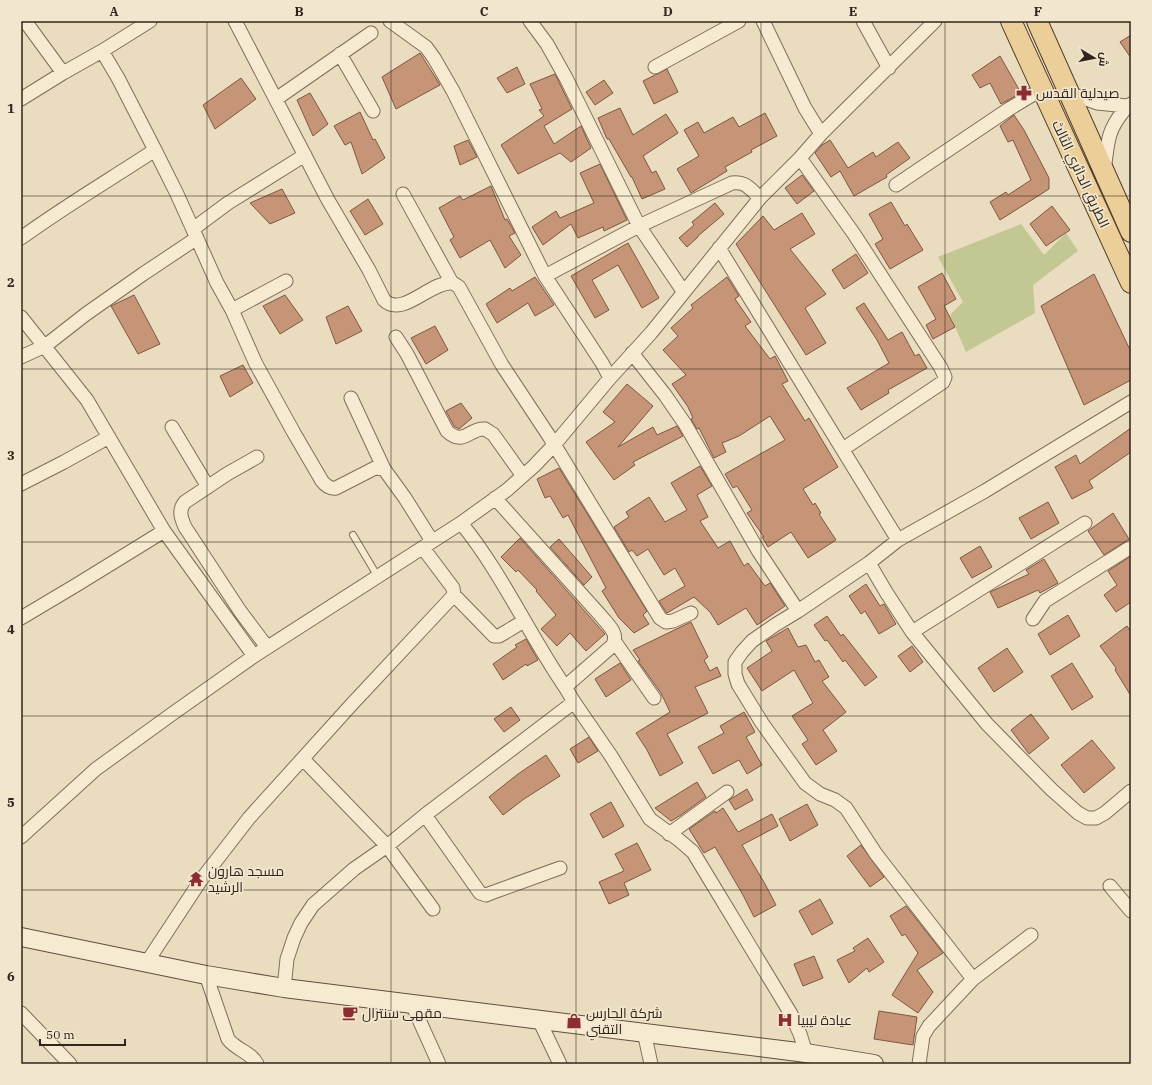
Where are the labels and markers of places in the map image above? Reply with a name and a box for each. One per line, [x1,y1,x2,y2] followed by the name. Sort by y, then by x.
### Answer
[1015,84,1033,102] pharmacy icon: صيدلية القدس
[1036,84,1119,102] place label: صيدلية القدس
[208,862,284,896] place label: مسجد هارون الرشيد
[187,870,205,888] temple icon: مسجد هارون الرشيد
[341,1004,359,1022] cafe icon: مقهى سنترال
[362,1004,442,1022] place label: مقهى سنترال
[586,1004,662,1041] place label: شركة الحارس التقني
[776,1011,794,1029] hospital icon: عيادة ليبيا
[797,1011,852,1029] place label: عيادة ليبيا
[565,1012,583,1030] shop icon: شركة الحارس التقني

